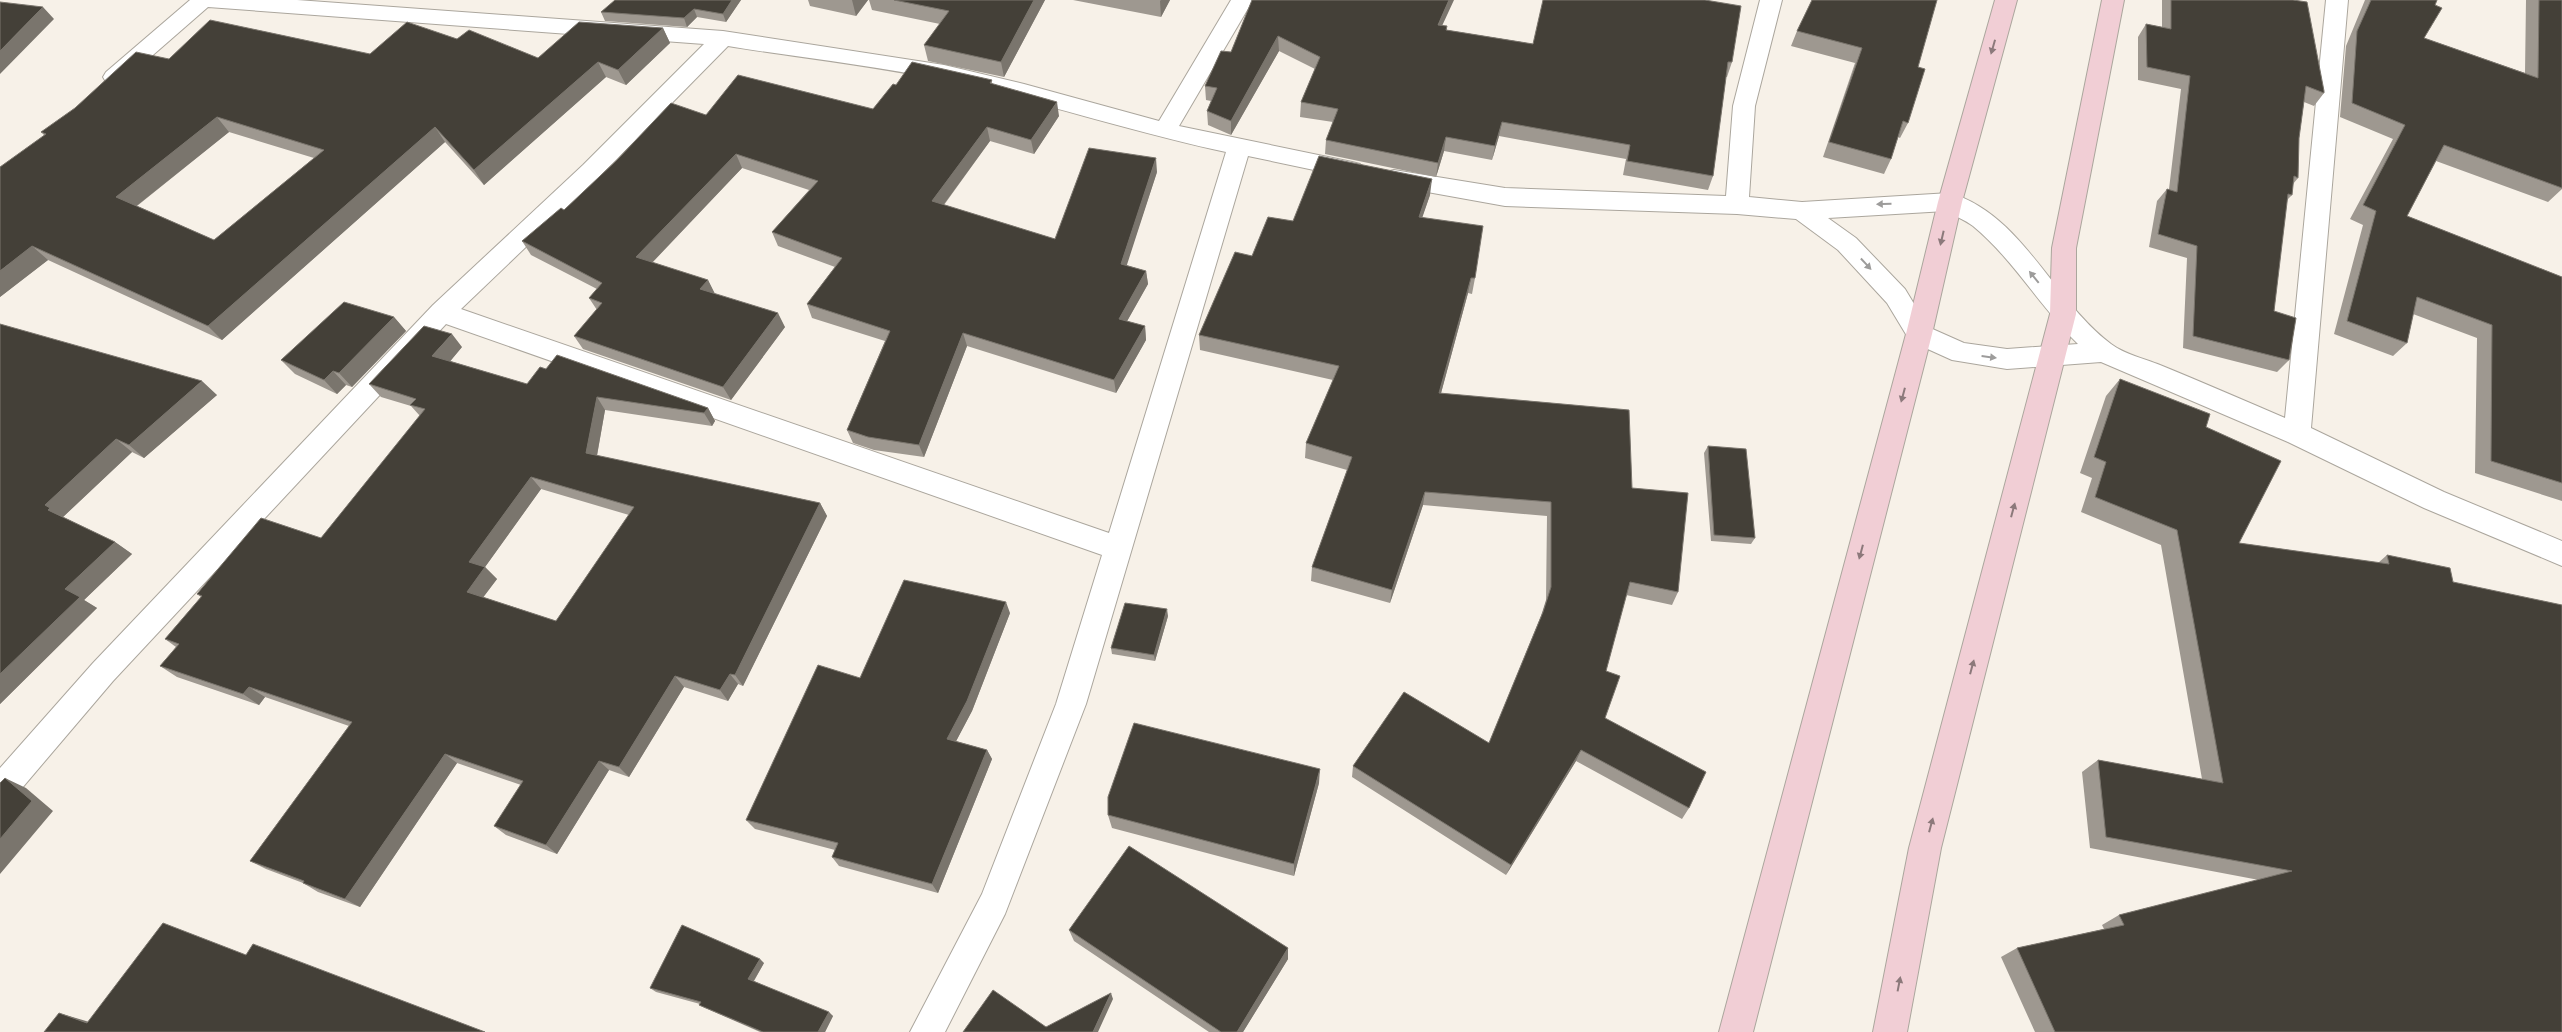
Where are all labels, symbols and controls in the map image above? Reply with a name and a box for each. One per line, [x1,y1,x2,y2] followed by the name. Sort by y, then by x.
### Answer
[1989,40,1997,55] one-way arrow
[1876,201,1892,209] one-way arrow
[1938,230,1946,245] one-way arrow
[1860,258,1872,270] one-way arrow
[2029,271,2040,284] one-way arrow
[1981,353,1997,361] one-way arrow
[1898,388,1906,403] one-way arrow
[2009,503,2017,518] one-way arrow
[1857,545,1865,560] one-way arrow
[1968,660,1976,675] one-way arrow
[1927,817,1935,832] one-way arrow
[1896,976,1904,992] one-way arrow

